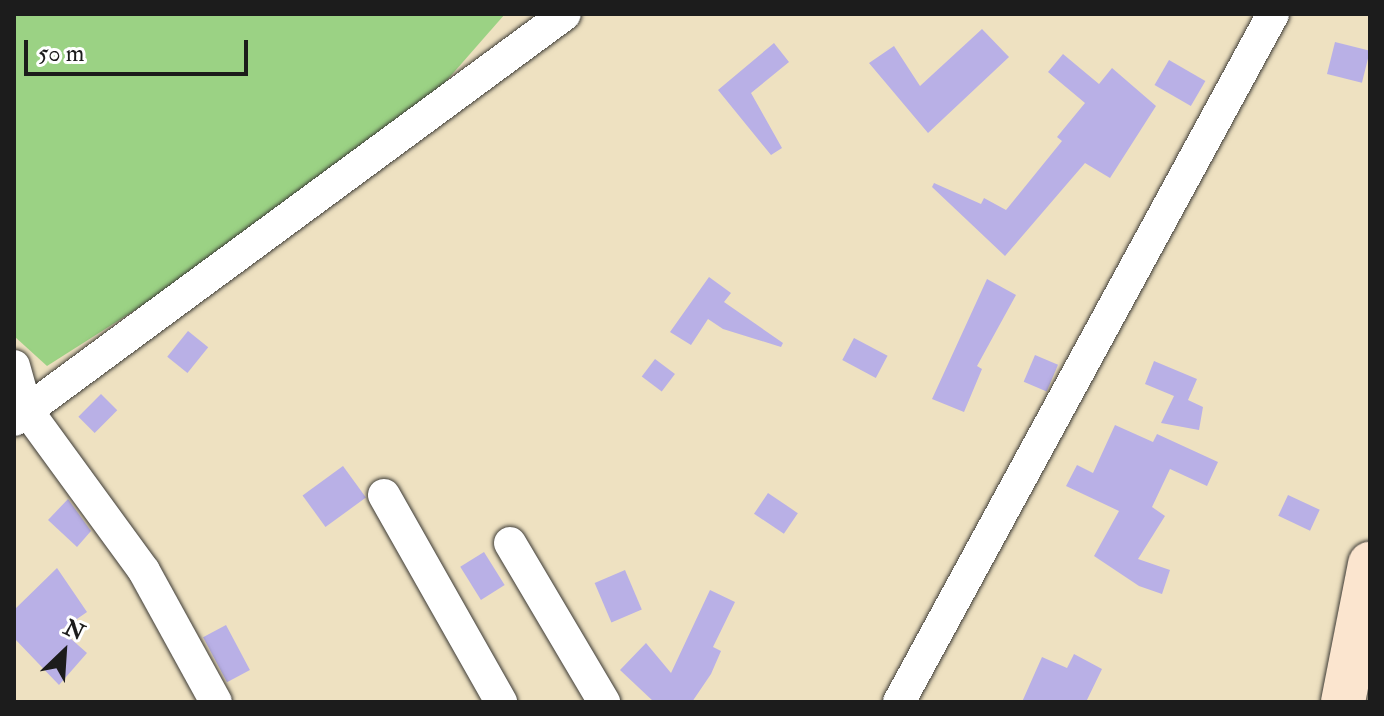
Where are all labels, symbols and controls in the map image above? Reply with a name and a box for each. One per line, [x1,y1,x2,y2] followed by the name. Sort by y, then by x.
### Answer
[28,24,252,74] scale bar
[38,38,84,69] text: 50 m
[24,612,104,692] north arrow
[59,613,89,647] text: N

